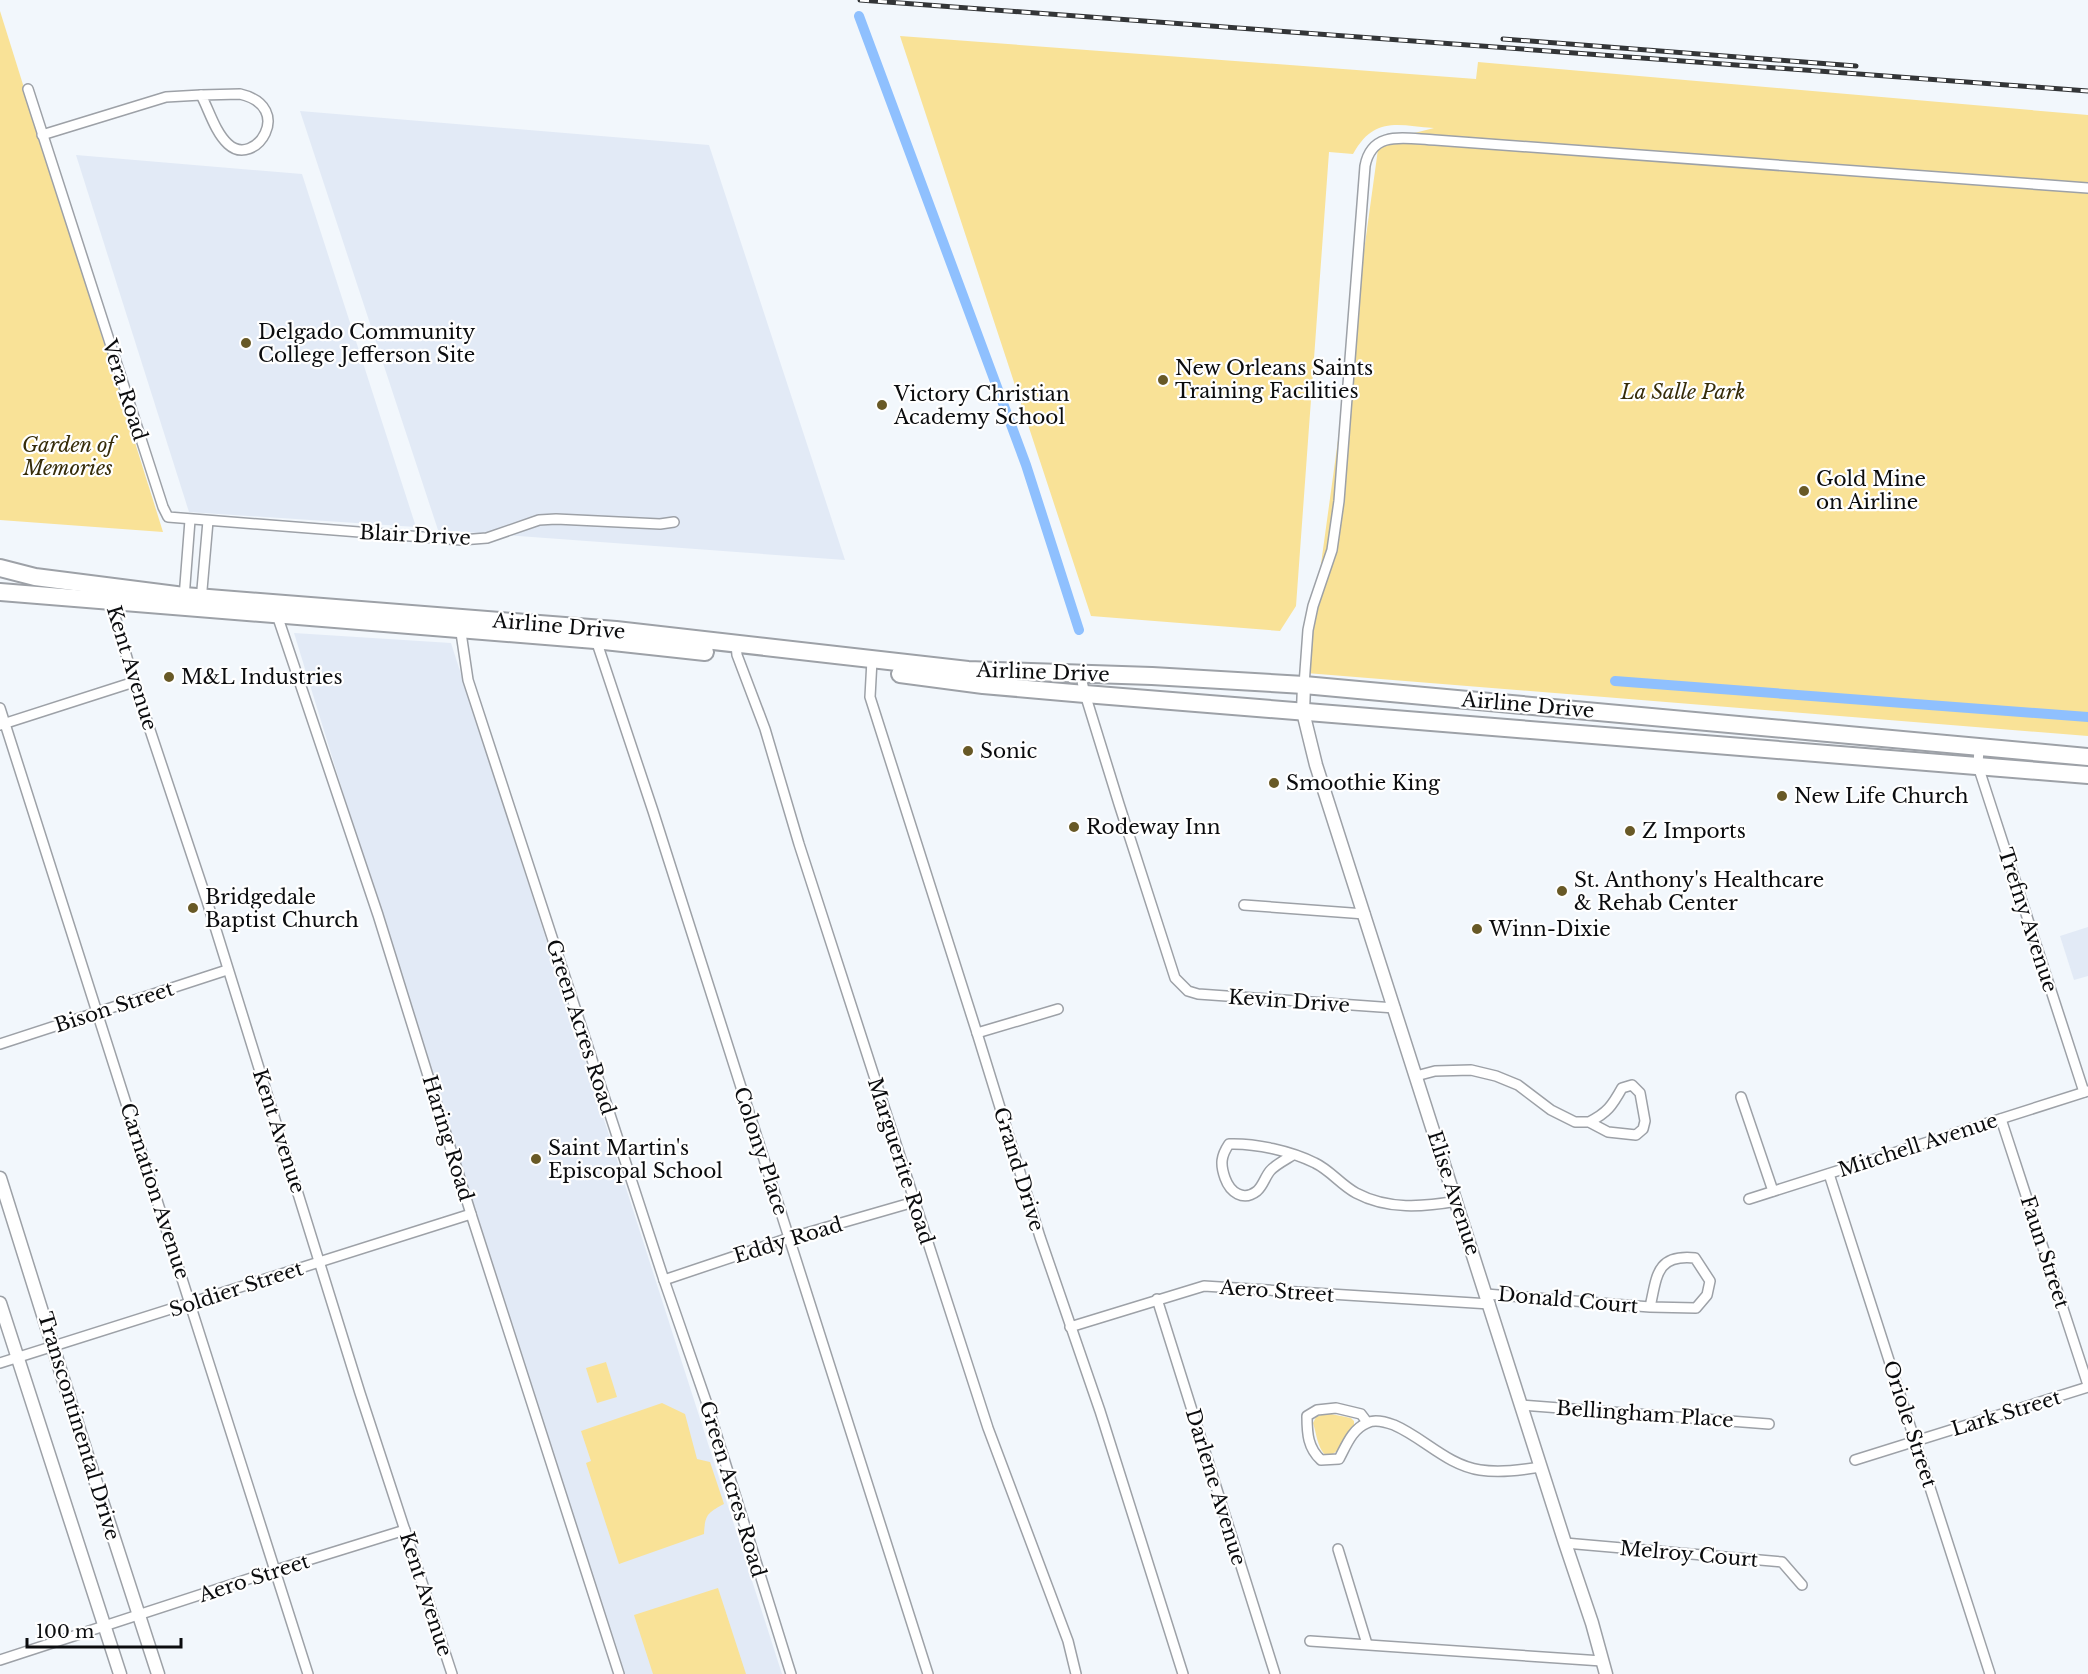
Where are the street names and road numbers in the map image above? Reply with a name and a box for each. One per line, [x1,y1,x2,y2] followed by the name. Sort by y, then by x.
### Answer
[97,335,153,444] street label: Vera Road
[359,520,471,550] street label: Blair Drive
[102,603,162,733] street label: Kent Avenue
[491,608,626,644] street label: Airline Drive
[975,658,1110,686] street label: Airline Drive
[1460,687,1595,723] street label: Airline Drive
[1993,845,2063,995] street label: Trefny Avenue
[541,936,621,1118] street label: Green Acres Road
[51,976,177,1038] street label: Bison Street
[1227,985,1351,1017] street label: Kevin Drive
[248,1066,310,1196] street label: Kent Avenue
[417,1072,479,1204] street label: Haring Road
[863,1075,939,1247] street label: Marguerite Road
[729,1084,793,1218] street label: Colony Place
[115,1100,195,1282] street label: Carnation Avenue
[989,1104,1049,1234] street label: Grand Drive
[1835,1108,2001,1182] street label: Mitchell Avenue
[1423,1128,1485,1258] street label: Elise Avenue
[2016,1193,2075,1312] street label: Faun Street
[731,1212,845,1268] street label: Eddy Road
[166,1256,306,1322] street label: Soldier Street
[1218,1275,1336,1307] street label: Aero Street
[1497,1282,1640,1318] street label: Donald Court
[33,1309,125,1543] street label: Transcontinental Drive
[1878,1357,1942,1491] street label: Oriole Street
[1948,1385,2064,1441] street label: Lark Street
[1555,1396,1735,1432] street label: Bellingham Place
[695,1398,771,1580] street label: Green Acres Road
[1181,1406,1251,1568] street label: Darlene Avenue
[395,1529,457,1659] street label: Kent Avenue
[1619,1536,1760,1572] street label: Melroy Court
[195,1549,313,1607] street label: Aero Street

